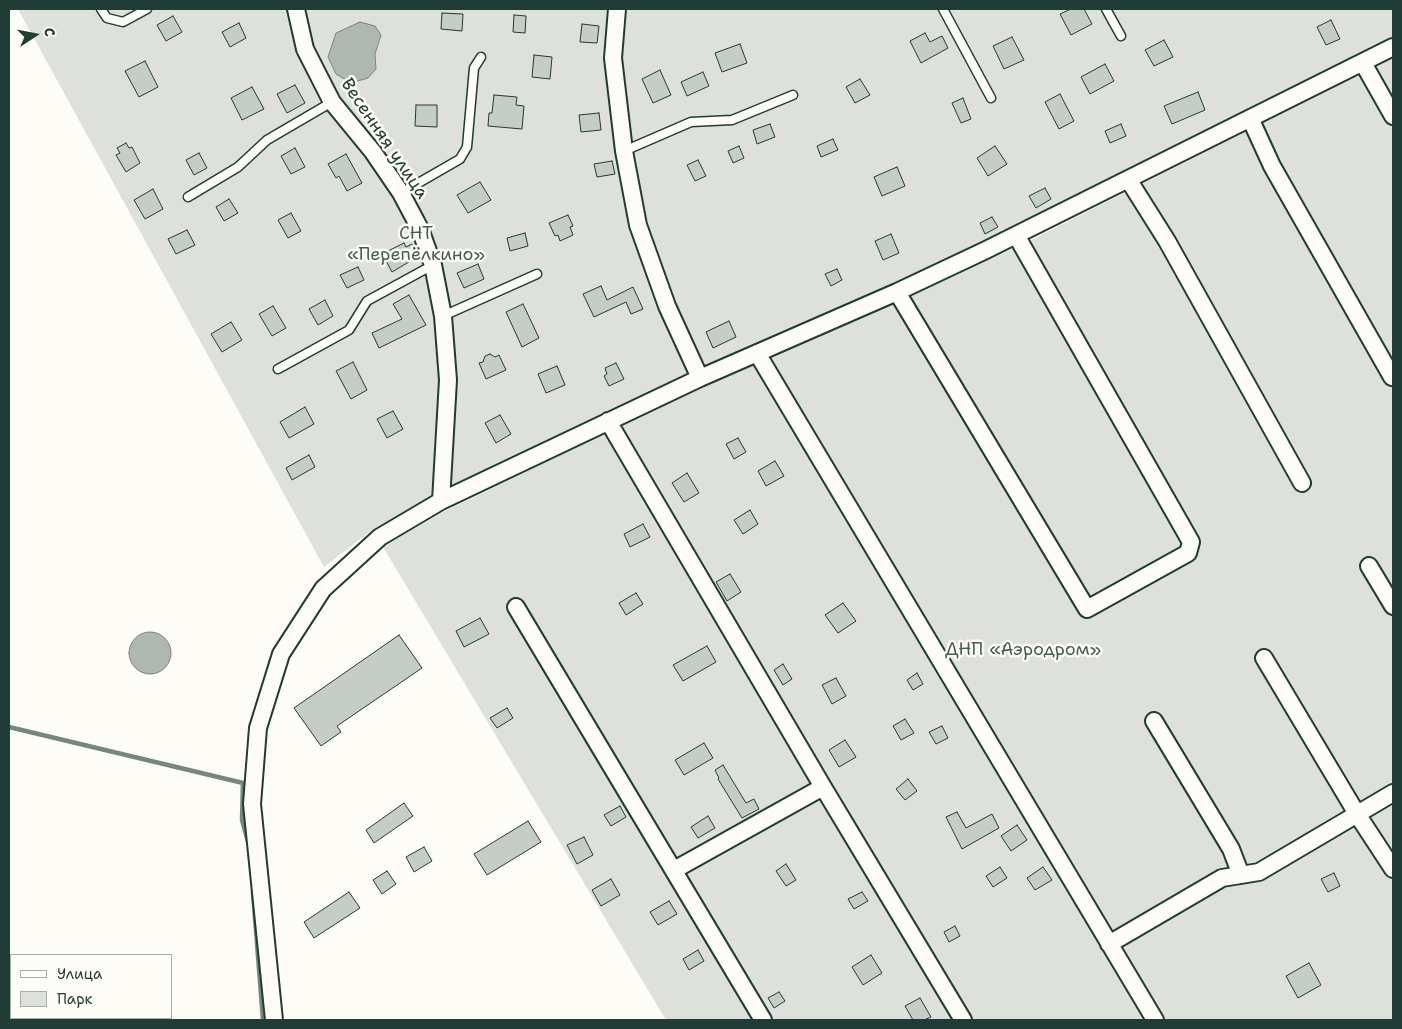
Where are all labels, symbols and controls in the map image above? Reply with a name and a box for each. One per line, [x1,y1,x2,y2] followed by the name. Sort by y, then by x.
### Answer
[10,10,60,60] north arrow
[40,26,59,38] text: С
[336,75,432,203] street label: Весенняя улица
[347,223,485,266] park label: СНТ «Перепёлкино»
[945,639,1101,661] park label: ДНП «Аэродром»
[10,954,172,1019] legend
[57,964,102,984] text: Улица
[57,989,93,1009] text: Парк

